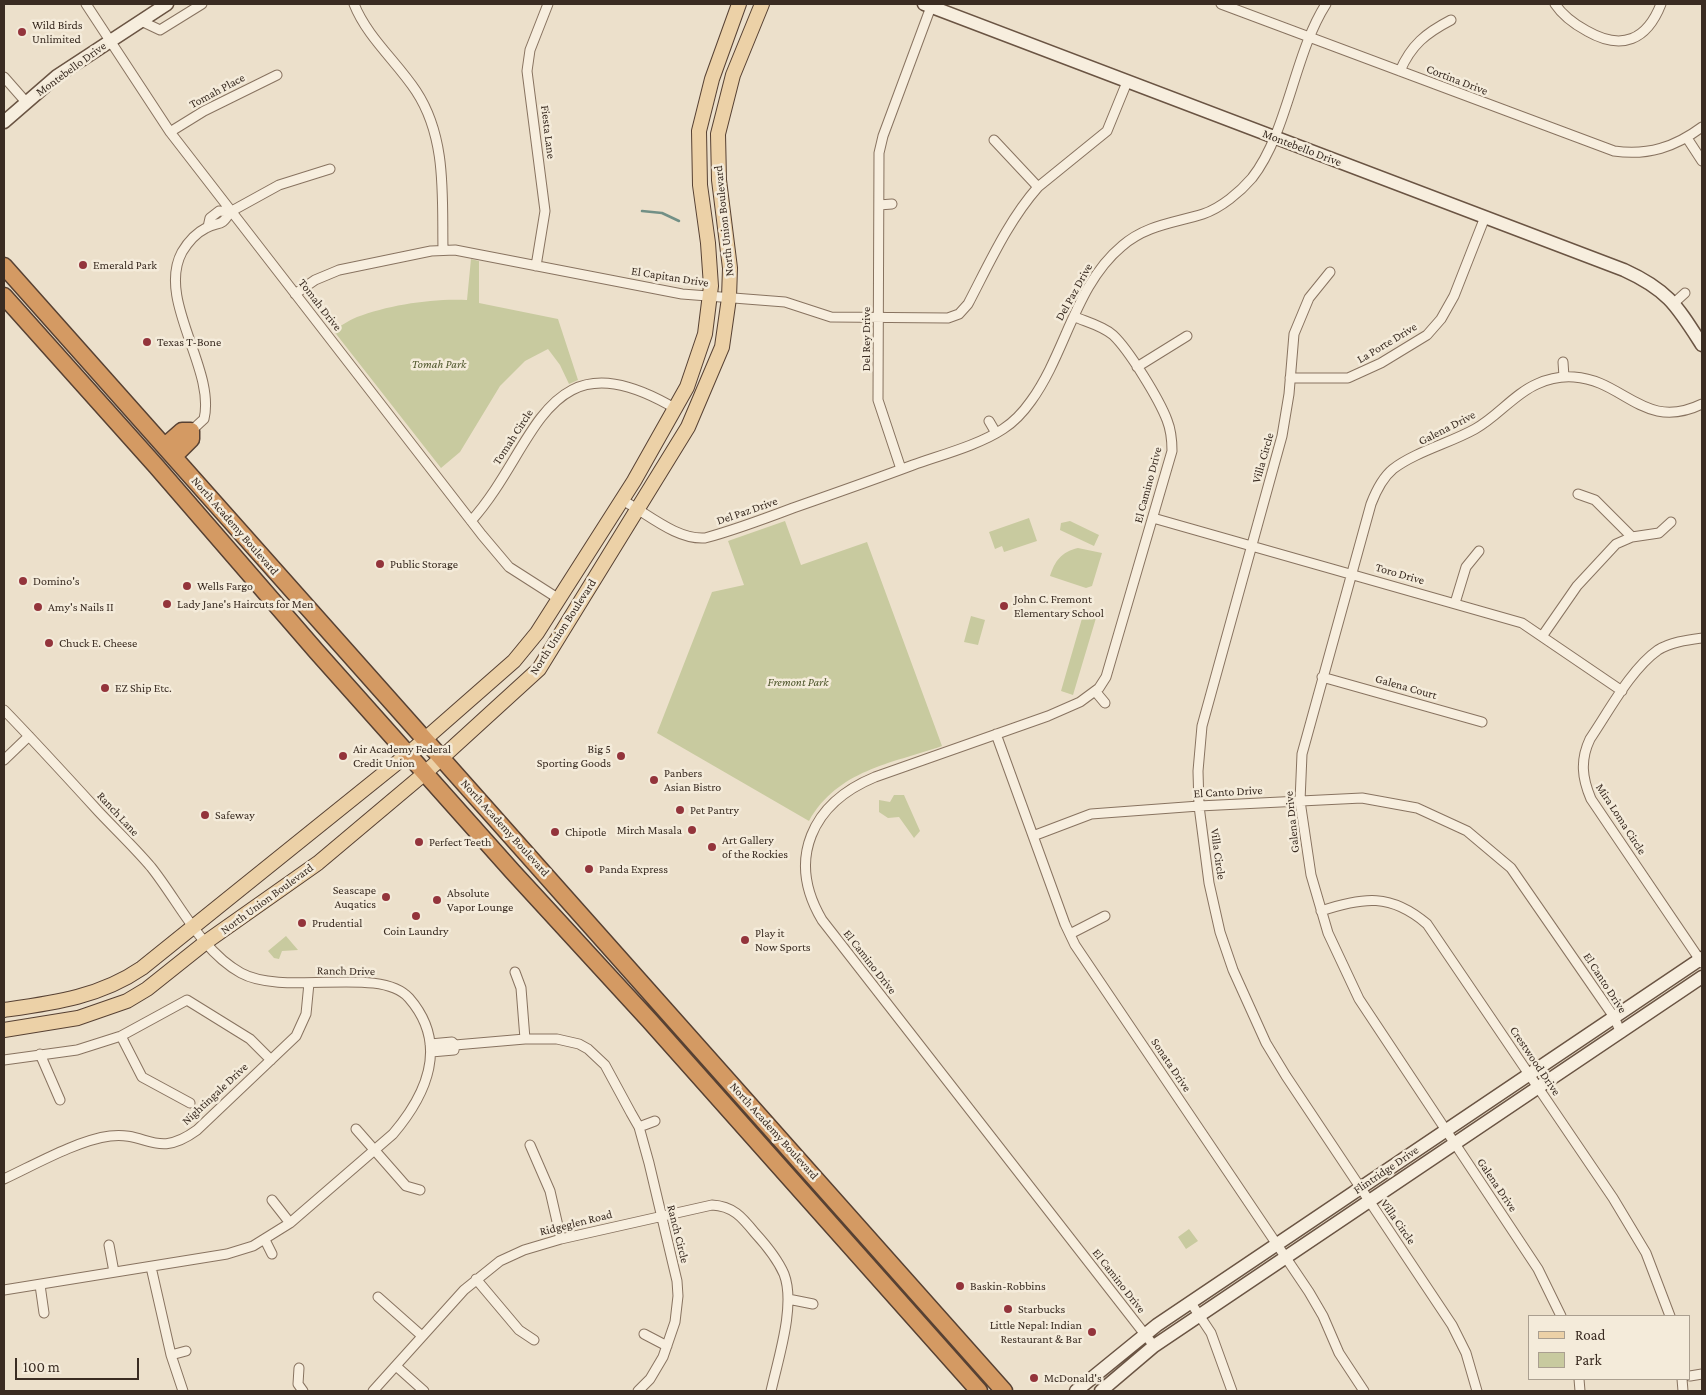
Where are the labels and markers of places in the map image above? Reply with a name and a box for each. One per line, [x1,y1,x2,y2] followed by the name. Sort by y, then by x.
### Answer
[32,18,82,46] place label: Wild Birds Unlimited
[16,26,28,38] marker: Wild Birds Unlimited
[93,258,157,272] place label: Emerald Park
[77,259,89,271] marker: Emerald Park
[157,335,221,349] place label: Texas T-Bone
[141,336,153,348] marker: Texas T-Bone
[390,557,458,571] place label: Public Storage
[374,558,386,570] marker: Public Storage
[33,574,80,588] place label: Domino's
[17,575,29,587] marker: Domino's
[197,579,253,593] place label: Wells Fargo
[181,580,193,592] marker: Wells Fargo
[1014,592,1104,620] place label: John C. Fremont Elementary School
[177,597,314,611] place label: Lady Jane's Haircuts for Men
[161,598,173,610] marker: Lady Jane's Haircuts for Men
[48,600,114,614] place label: Amy's Nails II
[998,600,1010,612] marker: John C. Fremont Elementary School
[32,601,44,613] marker: Amy's Nails II
[59,636,137,650] place label: Chuck E. Cheese
[43,637,55,649] marker: Chuck E. Cheese
[115,681,172,695] place label: EZ Ship Etc.
[99,682,111,694] marker: EZ Ship Etc.
[353,742,451,770] place label: Air Academy Federal Credit Union
[537,742,611,770] place label: Big 5 Sporting Goods
[337,750,349,762] marker: Air Academy Federal Credit Union
[615,750,627,762] marker: Big 5 Sporting Goods
[664,766,721,794] place label: Panbers Asian Bistro
[648,774,660,786] marker: Panbers Asian Bistro
[690,803,739,817] place label: Pet Pantry
[674,804,686,816] marker: Pet Pantry
[215,808,255,822] place label: Safeway
[199,809,211,821] marker: Safeway
[617,823,682,837] place label: Mirch Masala
[686,824,698,836] marker: Mirch Masala
[565,825,606,839] place label: Chipotle
[549,826,561,838] marker: Chipotle
[722,833,788,861] place label: Art Gallery of the Rockies
[429,835,491,849] place label: Perfect Teeth
[413,836,425,848] marker: Perfect Teeth
[706,841,718,853] marker: Art Gallery of the Rockies
[599,862,668,876] place label: Panda Express
[583,863,595,875] marker: Panda Express
[333,883,376,911] place label: Seascape Auqatics
[447,886,513,914] place label: Absolute Vapor Lounge
[380,891,392,903] marker: Seascape Auqatics
[431,894,443,906] marker: Absolute Vapor Lounge
[410,910,422,922] marker: Coin Laundry
[312,916,363,930] place label: Prudential
[296,917,308,929] marker: Prudential
[383,924,449,938] place label: Coin Laundry
[755,926,811,954] place label: Play it Now Sports
[739,934,751,946] marker: Play it Now Sports
[970,1279,1046,1293] place label: Baskin-Robbins
[954,1280,966,1292] marker: Baskin-Robbins
[1018,1302,1065,1316] place label: Starbucks
[1002,1303,1014,1315] marker: Starbucks
[990,1318,1082,1346] place label: Little Nepal: Indian Restaurant & Bar
[1086,1326,1098,1338] marker: Little Nepal: Indian Restaurant & Bar
[1044,1371,1102,1385] place label: McDonald's
[1028,1372,1040,1384] marker: McDonald's

